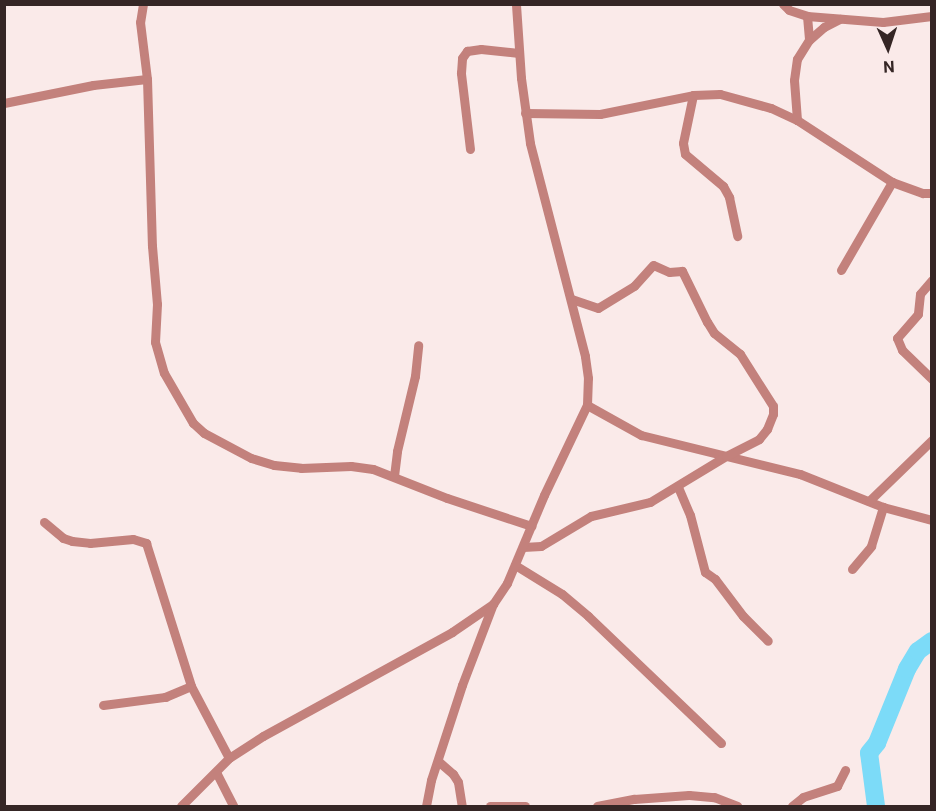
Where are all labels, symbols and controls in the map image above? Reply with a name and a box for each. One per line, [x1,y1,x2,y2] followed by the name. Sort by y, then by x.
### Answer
[858,18,918,78] north arrow
[883,57,895,76] text: N

